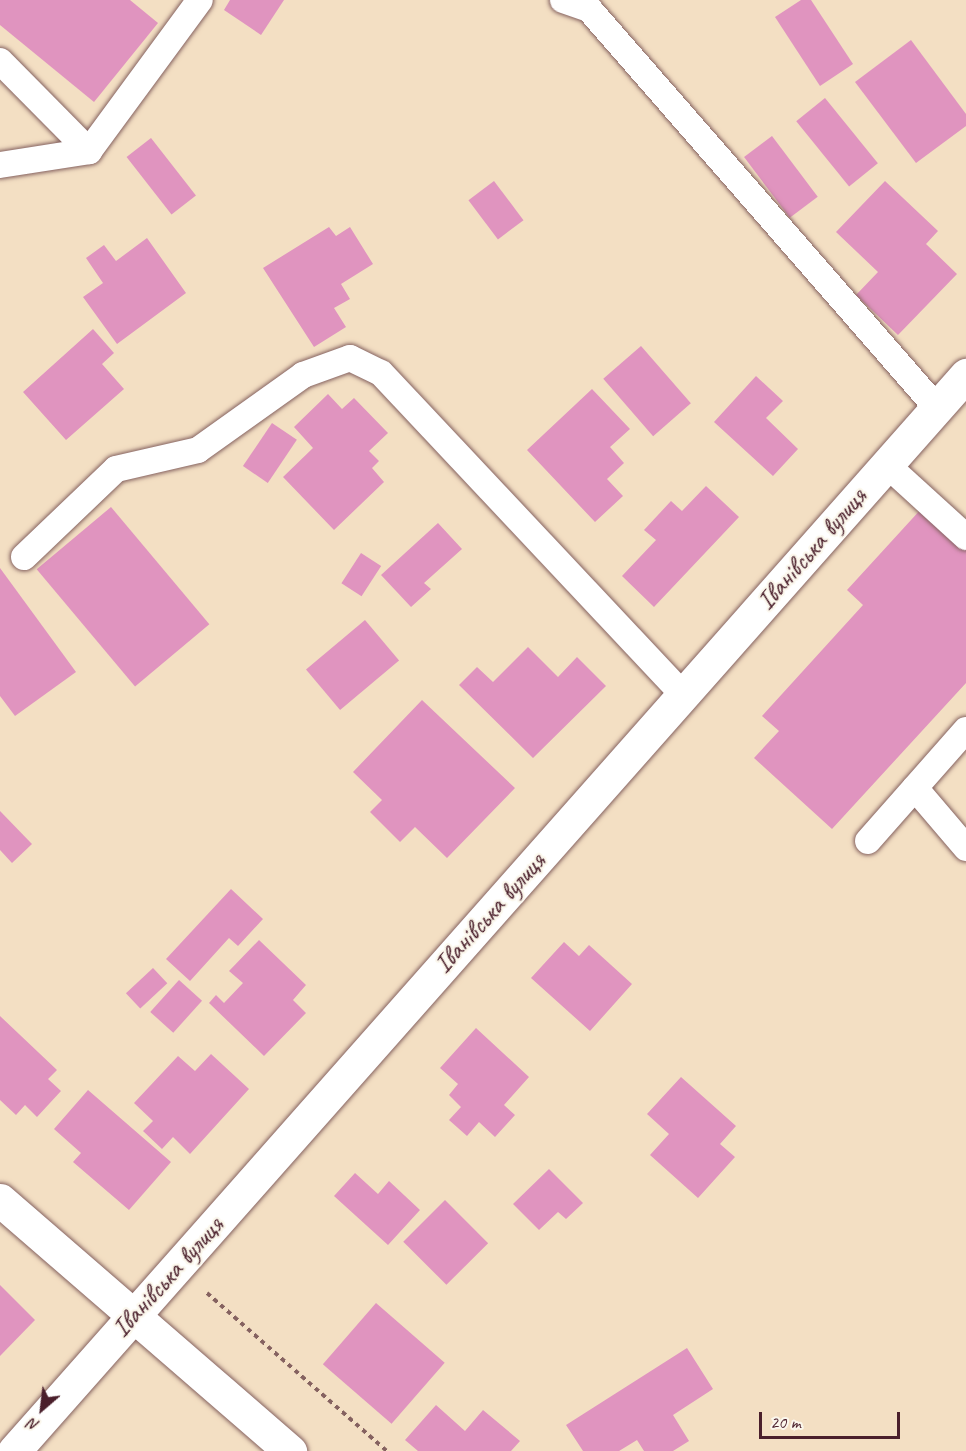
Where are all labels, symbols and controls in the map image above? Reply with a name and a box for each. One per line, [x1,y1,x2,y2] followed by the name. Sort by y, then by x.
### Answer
[750,481,874,617] street label: Іванівська вулиця
[427,846,553,980] street label: Іванівська вулиця
[105,1210,231,1344] street label: Іванівська вулиця
[12,1379,72,1439] north arrow
[762,1400,903,1438] scale bar
[770,1411,801,1433] text: 20 m
[24,1414,43,1436] text: N

